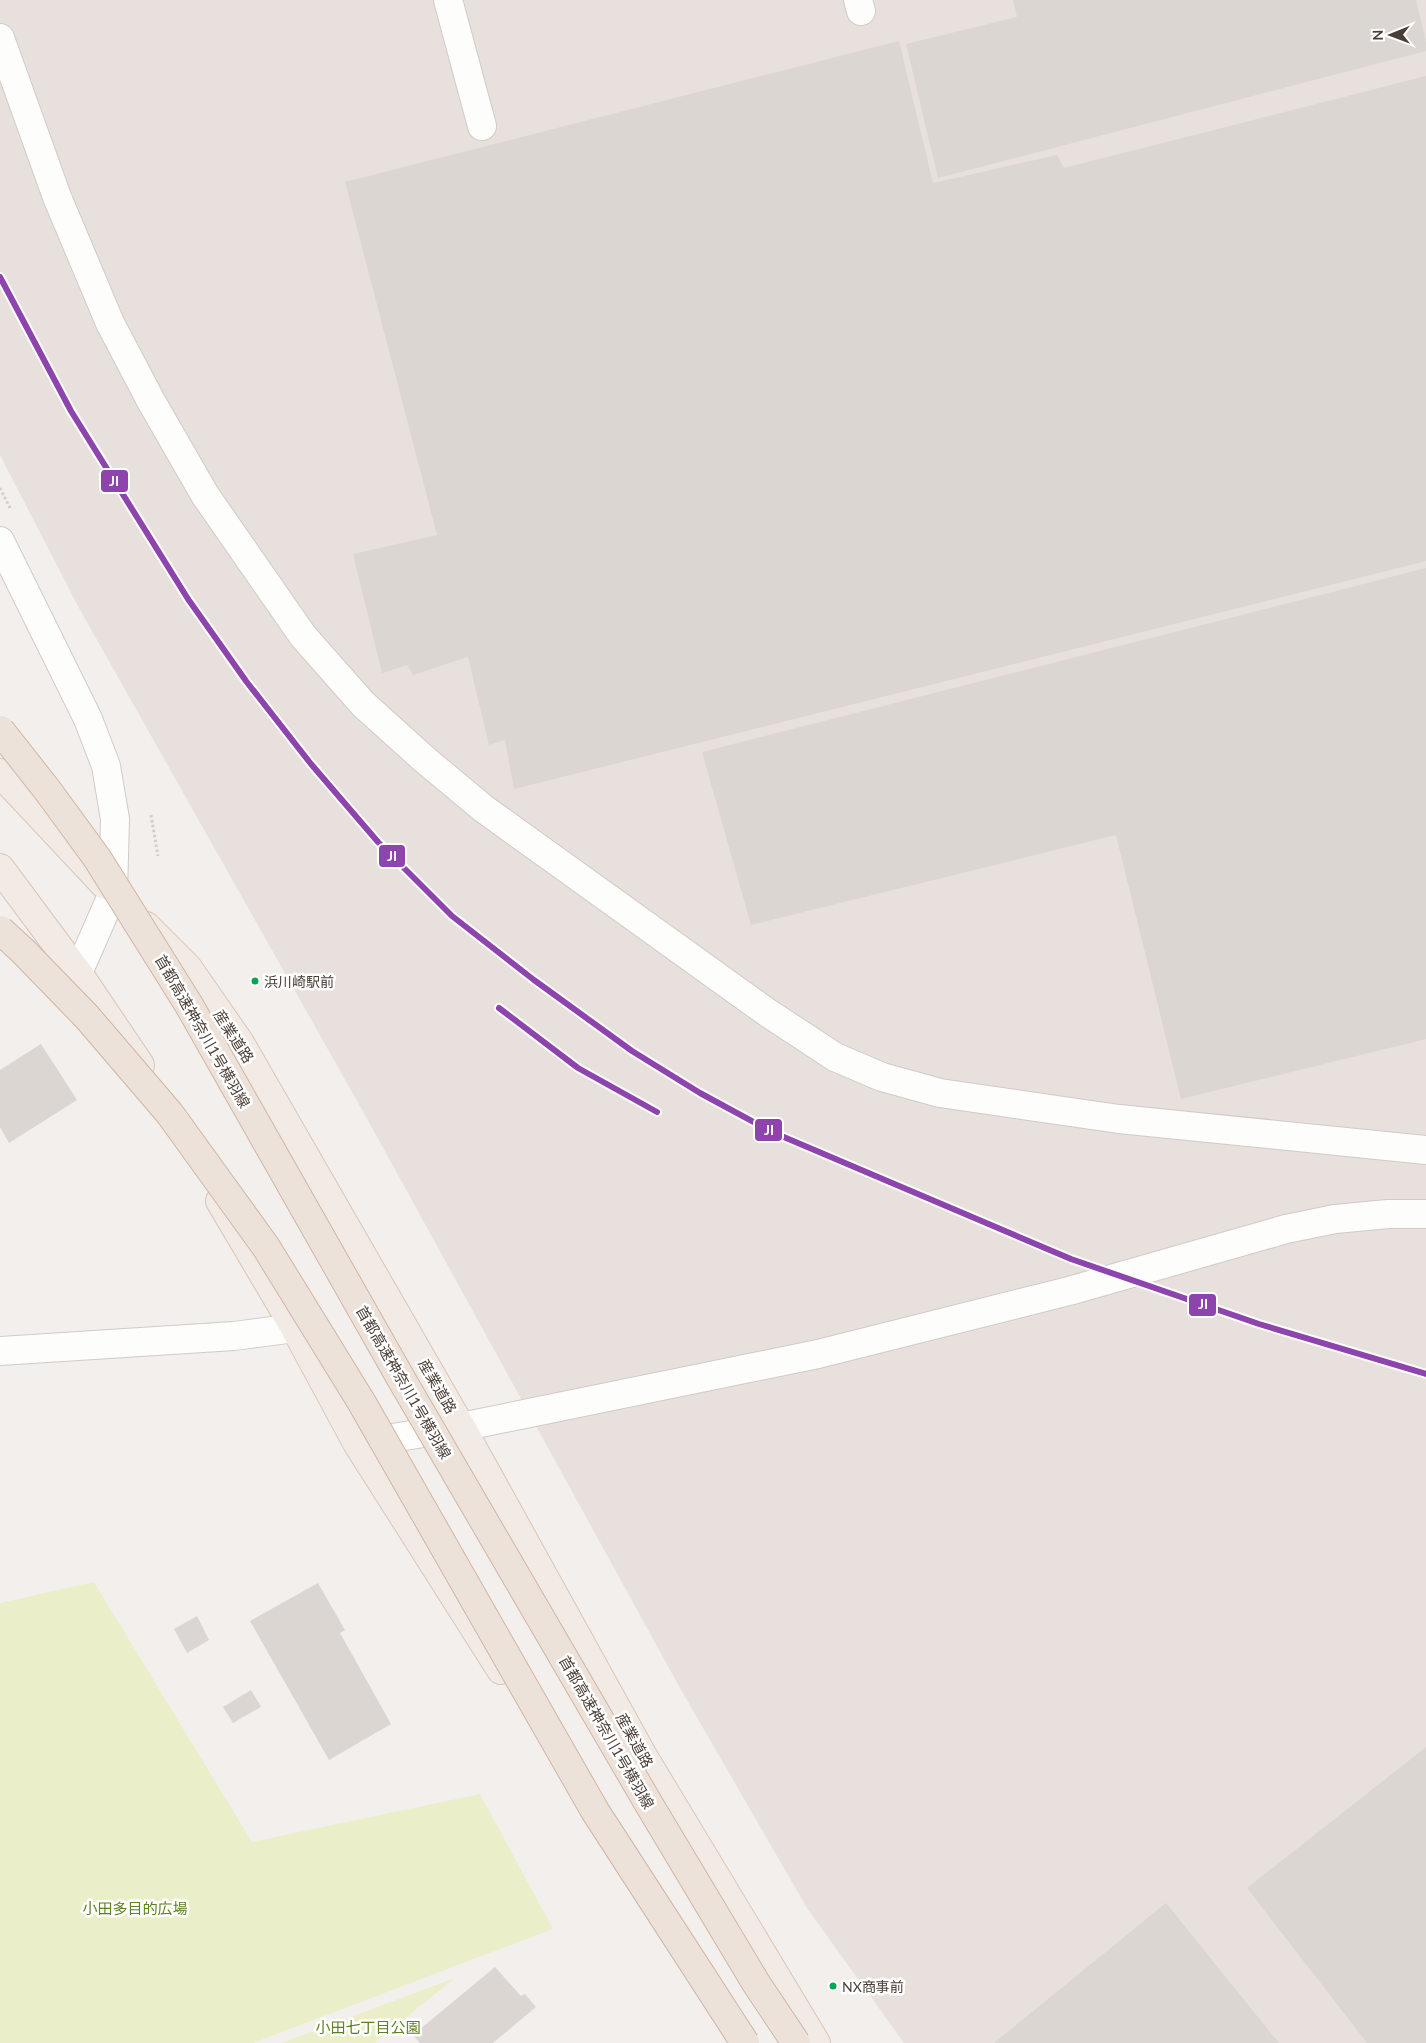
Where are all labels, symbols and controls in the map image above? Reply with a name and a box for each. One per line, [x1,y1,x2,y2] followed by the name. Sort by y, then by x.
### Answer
[1366,10,1416,60] north arrow
[1369,30,1386,41] text: N
[100,469,129,493] line badge: JI
[109,472,119,489] text: JI
[378,844,406,868] line badge: JI
[387,847,397,864] text: JI
[152,951,254,1111] street label: 首都高速神奈川1号横羽線
[264,973,334,990] place label: 浜川崎駅前
[250,976,260,986] marker: 浜川崎駅前
[210,1006,258,1066] street label: 産業道路
[754,1118,783,1142] line badge: JI
[764,1121,774,1138] text: JI
[1188,1293,1217,1317] line badge: JI
[1198,1295,1208,1312] text: JI
[353,1302,455,1462] street label: 首都高速神奈川1号横羽線
[415,1356,461,1416] street label: 産業道路
[556,1652,658,1812] street label: 首都高速神奈川1号横羽線
[613,1709,657,1771] street label: 産業道路
[82,1899,188,1917] park label: 小田多目的広場
[842,1978,904,1995] place label: NX商事前
[828,1981,838,1991] marker: NX商事前
[315,2018,421,2036] park label: 小田七丁目公園

